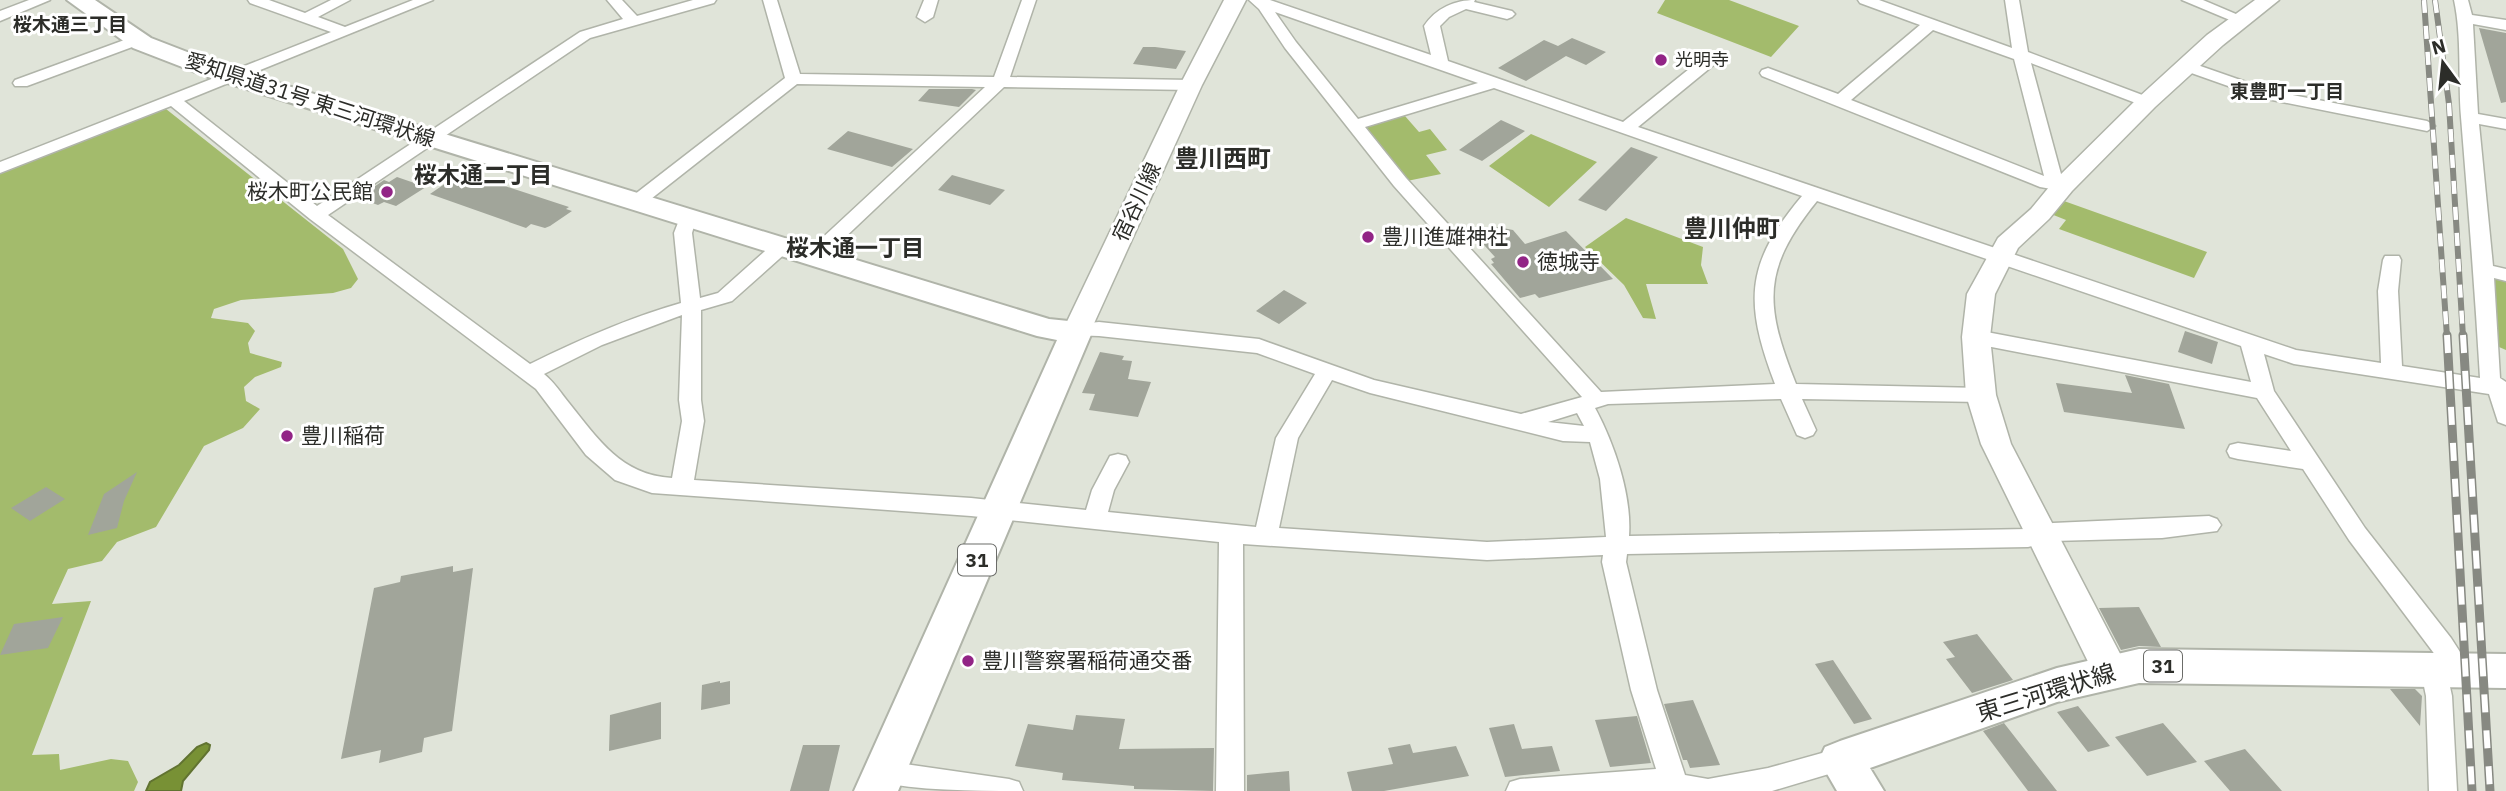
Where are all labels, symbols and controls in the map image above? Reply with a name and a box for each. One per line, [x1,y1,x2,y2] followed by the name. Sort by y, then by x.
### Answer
[13,12,127,36] district label: 桜木通三丁目
[2408,28,2478,98] north arrow
[2429,33,2448,60] text: N
[182,45,439,153] street label: 愛知県道31号 東三河環状線
[1675,48,1729,71] place label: 光明寺
[1653,52,1669,68] marker: 光明寺
[2230,79,2344,103] district label: 東豊町一丁目
[1175,142,1271,174] district label: 豊川西町
[1106,158,1167,246] street label: 宿谷川線
[414,159,552,189] district label: 桜木通二丁目
[247,177,373,205] place label: 桜木町公民館
[379,184,395,200] marker: 桜木町公民館
[1684,212,1780,244] district label: 豊川仲町
[1382,222,1508,250] place label: 豊川進雄神社
[1360,229,1376,245] marker: 豊川進雄神社
[786,232,924,262] district label: 桜木通一丁目
[1537,247,1600,275] place label: 徳城寺
[1515,254,1531,270] marker: 徳城寺
[301,421,385,449] place label: 豊川稲荷
[279,428,295,444] marker: 豊川稲荷
[958,544,996,576] road number: 31
[982,646,1192,674] place label: 豊川警察署稲荷通交番
[2144,650,2182,681] road number: 31
[960,653,976,669] marker: 豊川警察署稲荷通交番
[1972,656,2119,728] street label: 東三河環状線

